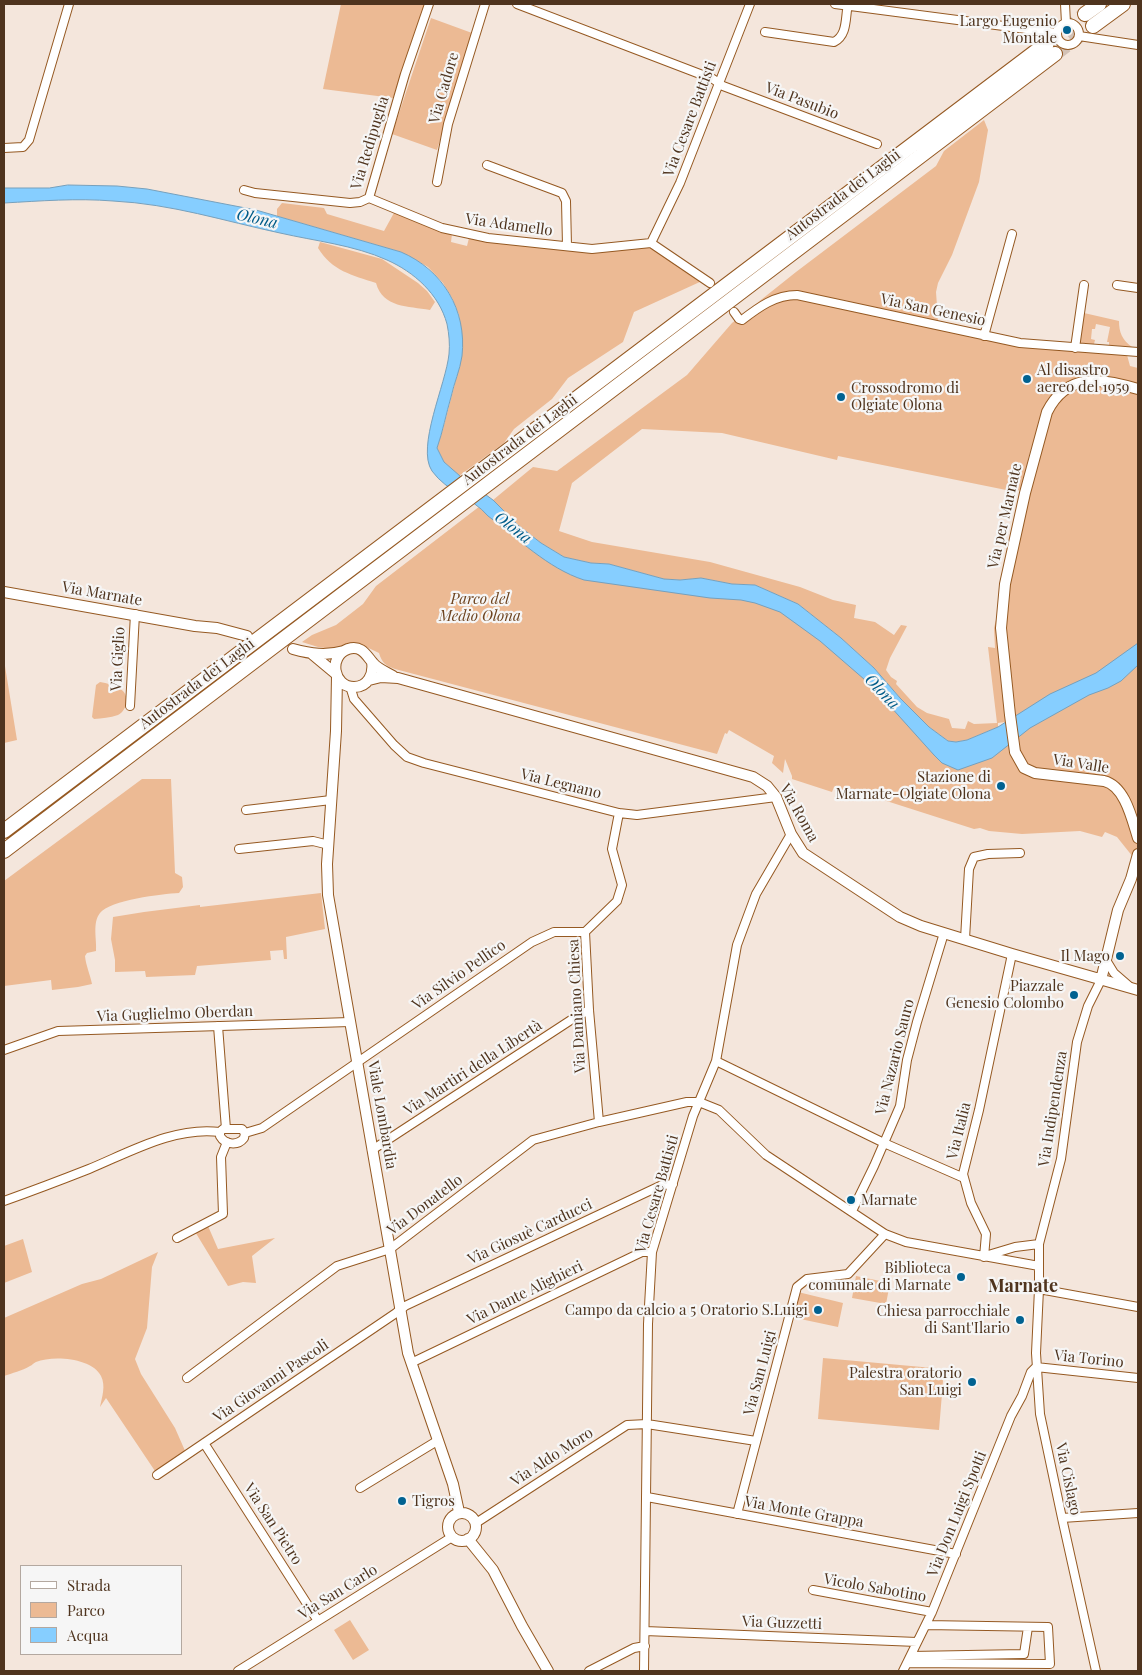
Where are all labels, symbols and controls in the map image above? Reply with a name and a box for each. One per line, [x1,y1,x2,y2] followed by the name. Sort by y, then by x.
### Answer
[960,12,1057,47] place label: Largo Eugenio Montale
[1061,24,1073,36] marker: Largo Eugenio Montale
[425,50,463,126] street label: Via Cadore
[660,59,720,179] street label: Via Cesare Battisti
[763,79,841,123] street label: Via Pasubio
[347,94,393,192] street label: Via Redipuglia
[782,146,904,244] street label: Autostrada dei Laghi
[235,205,279,233] water label: Olona
[464,210,554,240] street label: Via Adamello
[879,290,987,330] street label: Via San Genesio
[1037,361,1129,396] place label: Al disastro aereo del 1959
[1021,373,1033,385] marker: Al disastro aereo del 1959
[851,379,959,414] place label: Crossodromo di Olgiate Olona
[459,391,581,489] street label: Autostrada dei Laghi
[835,391,847,403] marker: Crossodromo di Olgiate Olona
[984,461,1026,571] street label: Via per Marnate
[491,508,535,548] water label: Olona
[61,578,143,610] street label: Via Marnate
[439,590,521,625] park label: Parco del Medio Olona
[107,626,129,692] street label: Via Giglio
[136,635,258,733] street label: Autostrada dei Laghi
[861,670,903,714] water label: Olona
[1052,751,1110,777] street label: Via Valle
[519,765,603,803] street label: Via Legnano
[836,768,991,803] place label: Stazione di Marnate-Olgiate Olona
[995,780,1007,792] marker: Stazione di Marnate-Olgiate Olona
[776,781,822,845] street label: Via Roma
[409,936,509,1014] street label: Via Silvio Pellico
[564,938,590,1074] street label: Via Damiano Chiesa
[1060,947,1110,965] place label: Il Mago
[1114,950,1126,962] marker: Il Mago
[946,977,1064,1012] place label: Piazzale Genesio Colombo
[1068,989,1080,1001] marker: Piazzale Genesio Colombo
[872,997,918,1117] street label: Via Nazario Sauro
[97,1002,253,1026] street label: Via Guglielmo Oberdan
[401,1017,545,1119] street label: Via Martiri della Libertà
[1035,1050,1071,1168] street label: Via Indipendenza
[364,1059,400,1171] street label: Viale Lombardia
[943,1100,975,1162] street label: Via Italia
[632,1133,682,1255] street label: Via Cesare Battisti
[384,1171,466,1239] street label: Via Donatello
[861,1191,917,1209] place label: Marnate
[845,1194,857,1206] marker: Marnate
[465,1195,595,1269] street label: Via Giosuè Carducci
[464,1257,586,1329] street label: Via Dante Alighieri
[808,1259,951,1294] place label: Biblioteca comunale di Marnate
[955,1271,967,1283] marker: Biblioteca comunale di Marnate
[988,1275,1058,1297] district label: Marnate
[565,1301,808,1319] place label: Campo da calcio a 5 Oratorio S.Luigi
[877,1302,1010,1337] place label: Chiesa parrocchiale di Sant'Ilario
[812,1304,824,1316] marker: Campo da calcio a 5 Oratorio S.Luigi
[1014,1314,1026,1326] marker: Chiesa parrocchiale di Sant'Ilario
[740,1329,780,1417] street label: Via San Luigi
[210,1336,332,1426] street label: Via Giovanni Pascoli
[1053,1346,1125,1372] street label: Via Torino
[849,1364,962,1399] place label: Palestra oratorio San Luigi
[966,1376,978,1388] marker: Palestra oratorio San Luigi
[507,1424,597,1490] street label: Via Aldo Moro
[1052,1441,1084,1517] street label: Via Cislago
[924,1449,990,1579] street label: Via Don Luigi Spotti
[240,1480,306,1568] street label: Via San Pietro
[412,1492,455,1510] place label: Tigros
[743,1493,865,1531] street label: Via Monte Grappa
[396,1495,408,1507] marker: Tigros
[295,1561,381,1623] street label: Via San Carlo
[20,1565,182,1655] legend
[822,1570,928,1606] street label: Vicolo Sabotino
[67,1575,111,1595] text: Strada
[67,1600,105,1620] text: Parco
[742,1613,822,1633] street label: Via Guzzetti
[67,1625,108,1645] text: Acqua

